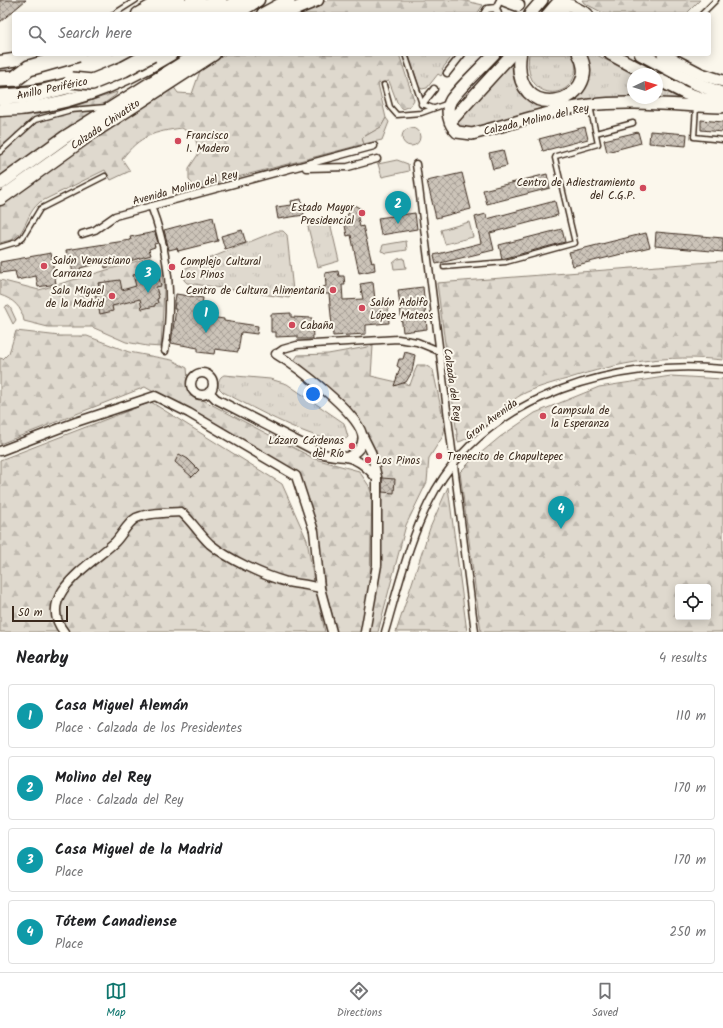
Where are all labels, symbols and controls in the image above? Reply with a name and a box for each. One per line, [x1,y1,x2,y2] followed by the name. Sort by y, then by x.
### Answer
[12,12,711,56] search box
[58,22,132,46] text: Search here
[26,23,48,45] icon: search
[627,68,663,104] north arrow
[15,73,89,105] street label: Anillo Periférico
[67,95,144,155] street label: Calzada Chivatito
[482,99,592,141] street label: Calzada Molino del Rey
[186,127,229,158] place label: Francisco I. Madero
[173,136,183,146] marker: Francisco I. Madero
[131,165,241,211] street label: Avenida Molino del Rey
[517,174,635,205] place label: Centro de Adiestramiento del C.G.P.
[638,183,648,193] marker: Centro de Adiestramiento del C.G.P.
[385,191,411,224] pin: 2
[291,199,355,230] place label: Estado Mayor Presidencial
[357,208,367,218] marker: Estado Mayor Presidencial
[52,252,130,283] place label: Salón Venustiano Carranza
[180,253,261,284] place label: Complejo Cultural Los Pinos
[135,260,161,293] pin: 3
[39,261,49,271] marker: Salón Venustiano Carranza
[167,262,177,272] marker: Complejo Cultural Los Pinos
[46,282,104,313] place label: Sala Miguel de la Madrid
[186,282,325,300] place label: Centro de Cultura Alimentaria
[328,285,338,295] marker: Centro de Cultura Alimentaria
[107,291,117,301] marker: Sala Miguel de la Madrid
[370,294,433,325] place label: Salón Adolfo López Mateos
[193,300,219,333] pin: 1
[357,303,367,313] marker: Salón Adolfo López Mateos
[300,317,334,335] place label: Cabaña
[287,320,297,330] marker: Cabaña
[438,347,466,424] street label: Calzada del Rey
[303,384,323,404] your location
[462,395,522,445] street label: Gran Avenida
[551,402,609,433] place label: Campsula de la Esperanza
[538,411,548,421] marker: Campsula de la Esperanza
[268,432,344,463] place label: Lázaro Cárdenas del Río
[347,441,357,451] marker: Lázaro Cárdenas del Río
[447,448,564,466] place label: Trenecito de Chapultepec
[434,451,444,461] marker: Trenecito de Chapultepec
[376,452,421,470] place label: Los Pinos
[363,455,373,465] marker: Los Pinos
[548,496,574,529] pin: 4
[675,584,711,620] map controls
[675,584,711,620] button: locate
[12,604,68,623] scale bar
[18,604,43,622] text: 50 m
[16,645,68,672] text: Nearby
[659,648,707,669] text: 4 results
[55,694,188,718] text: Casa Miguel Alemán
[28,706,32,727] text: 1
[676,706,706,727] text: 110 m
[55,718,242,739] text: Place · Calzada de los Presidentes
[55,766,151,790] text: Molino del Rey
[26,778,34,799] text: 2
[674,778,706,799] text: 170 m
[55,790,183,811] text: Place · Calzada del Rey
[55,838,222,862] text: Casa Miguel de la Madrid
[26,850,34,871] text: 3
[674,850,706,871] text: 170 m
[55,862,83,883] text: Place
[55,910,177,934] text: Tótem Canadiense
[26,922,34,943] text: 4
[669,922,706,943] text: 250 m
[55,934,83,955] text: Place
[105,980,127,1022] tab: Map
[337,980,382,1022] tab: Directions
[592,980,618,1022] tab: Saved

